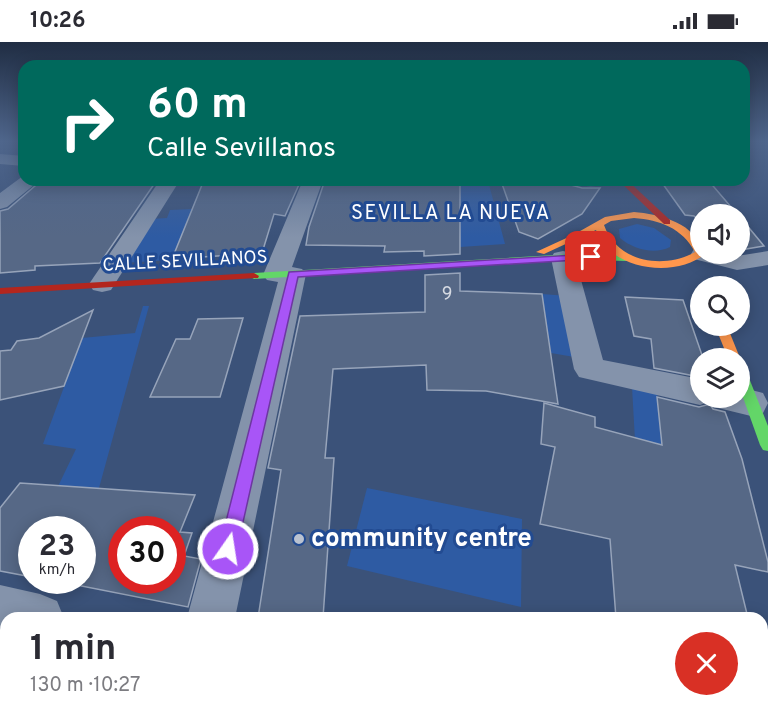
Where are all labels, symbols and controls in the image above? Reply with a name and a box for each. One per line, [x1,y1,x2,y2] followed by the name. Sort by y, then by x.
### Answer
[30,8,86,35] text: 10:26
[147,80,248,133] text: 60 m
[48,84,126,162] icon: right
[147,132,336,166] text: Calle Sevillanos
[351,201,551,227] district label: SEVILLA LA NUEVA
[690,204,750,408] map controls
[690,204,750,264] button: sound
[565,231,616,282] pin
[574,240,607,273] icon: arrive
[102,246,268,278] street label: CALLE SEVILLANOS
[690,276,750,336] button: search
[442,283,452,306] house number: 9
[690,348,750,408] button: layers
[108,516,186,594] speed limit sign: 30
[196,517,260,581] position arrow
[311,523,532,556] place label: community centre
[39,529,75,566] text: 23
[292,532,306,546] marker: community centre
[39,561,75,580] text: km/h
[30,627,116,673] text: 1 min
[675,632,738,695] button: close
[30,673,140,699] text: 130 m · 10:27

